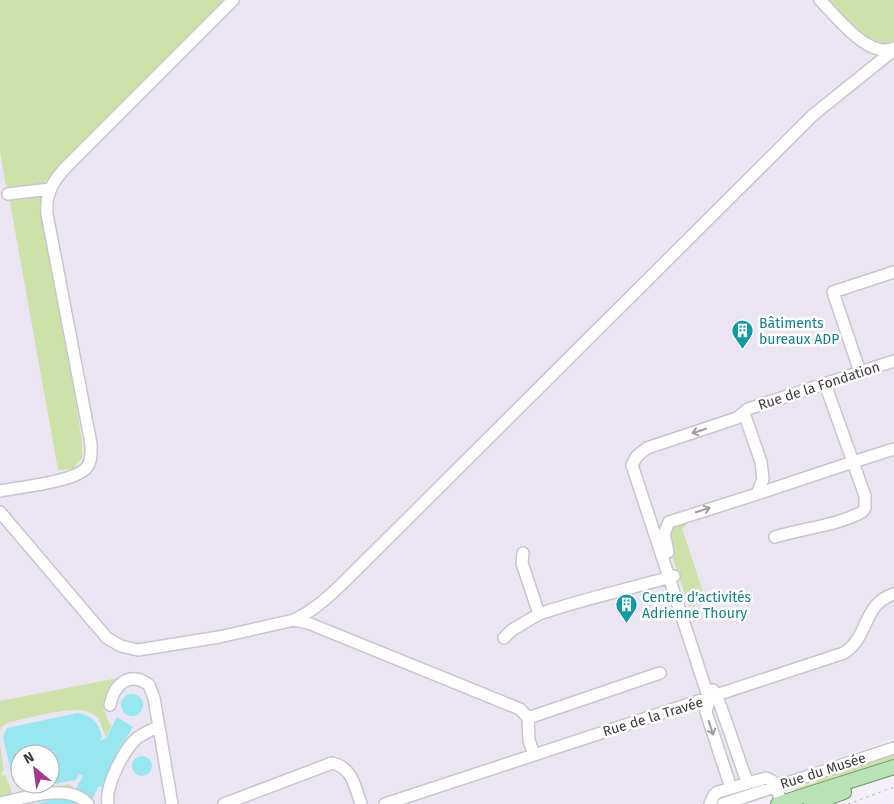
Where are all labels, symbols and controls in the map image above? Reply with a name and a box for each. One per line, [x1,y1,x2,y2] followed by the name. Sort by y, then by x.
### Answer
[759,315,839,348] place label: Bâtiments bureaux ADP
[731,319,755,350] building icon: Bâtiments bureaux ADP
[756,358,882,414] street label: Rue de la Fondation
[692,426,708,436] one-way arrow
[694,505,710,515] one-way arrow
[642,589,752,622] place label: Centre d'activités Adrienne Thoury
[614,593,638,624] building icon: Centre d'activités Adrienne Thoury
[601,694,705,740] street label: Rue de la Travée
[707,720,717,736] one-way arrow
[10,744,60,794] north arrow
[21,748,37,768] text: N
[778,749,868,793] street label: Rue du Musée

